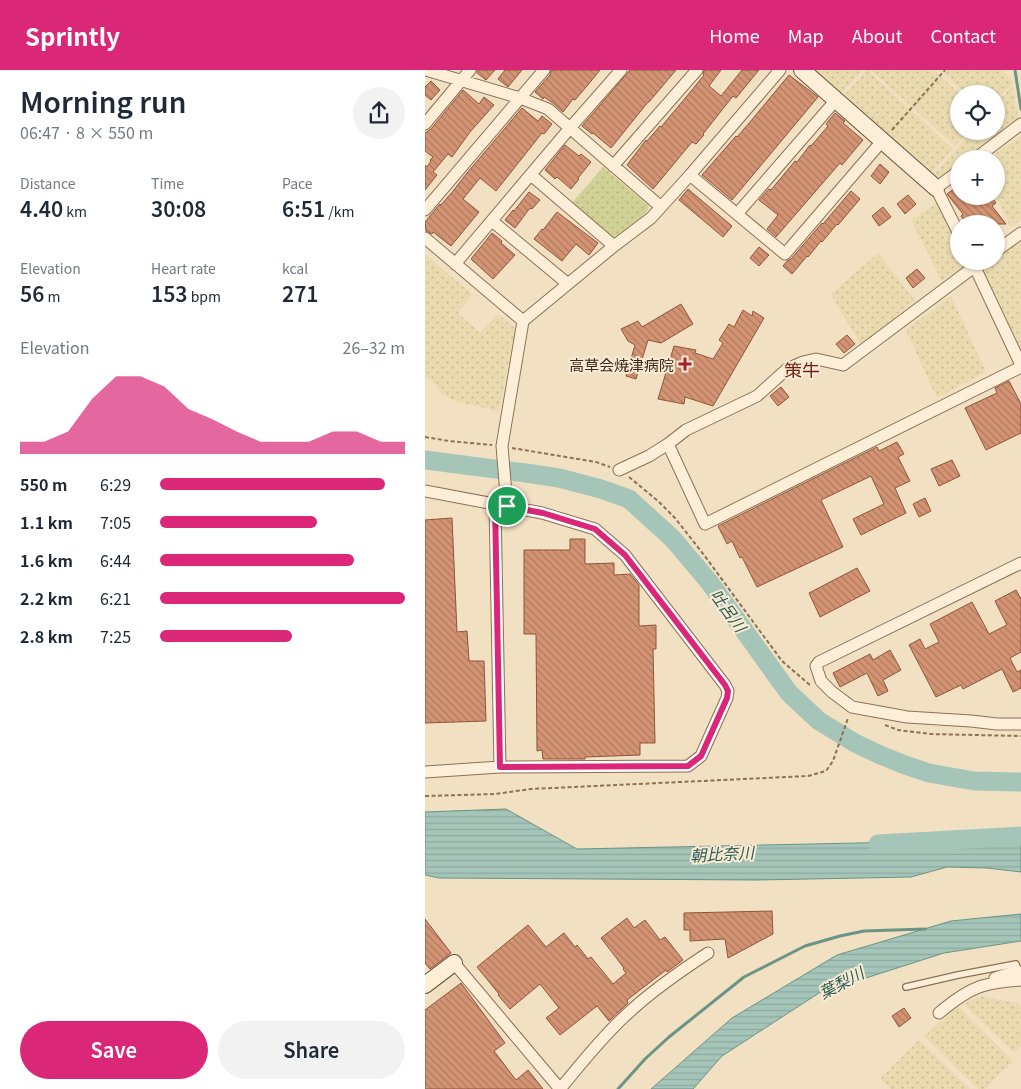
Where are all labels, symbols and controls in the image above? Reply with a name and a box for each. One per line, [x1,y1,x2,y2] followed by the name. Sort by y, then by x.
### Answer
[25,18,120,53] text: Sprintly
[709,22,760,48] text: Home
[788,22,824,48] text: Map
[852,22,902,48] text: About
[930,22,996,48] text: Contact
[20,81,186,121] text: Morning run
[950,85,1005,270] map controls
[950,85,1005,140] button: locate
[353,87,405,139] button: share
[20,120,153,144] text: 06:47 · 8 × 550 m
[950,150,1005,205] button: +
[20,173,76,193] text: Distance
[151,173,184,193] text: Time
[282,173,313,193] text: Pace
[20,193,63,223] text: 4.40
[151,193,206,223] text: 30:08
[282,193,325,223] text: 6:51
[63,201,87,221] text: km
[325,201,354,221] text: /km
[950,215,1005,270] button: −
[20,258,81,278] text: Elevation
[151,258,216,278] text: Heart rate
[282,258,308,278] text: kcal
[20,278,44,308] text: 56
[151,278,188,308] text: 153
[282,278,319,308] text: 271
[44,286,60,306] text: m
[188,286,221,306] text: bpm
[20,335,89,359] text: Elevation
[343,335,405,359] text: 26–32 m
[569,354,674,375] place label: 高草会焼津病院
[784,356,820,382] district label: 策牛
[678,357,692,371] marker: 高草会焼津病院
[20,472,67,496] text: 550 m
[100,472,131,496] text: 6:29
[486,485,528,527] pin
[493,492,521,520] icon: arrive
[20,510,73,534] text: 1.1 km
[100,510,131,534] text: 7:05
[20,548,73,572] text: 1.6 km
[100,548,131,572] text: 6:44
[705,584,754,638] water label: 吐呂川
[20,586,73,610] text: 2.2 km
[100,586,131,610] text: 6:21
[20,624,73,648] text: 2.8 km
[100,624,131,648] text: 7:25
[689,839,757,867] water label: 朝比奈川
[814,959,870,1004] water label: 葉梨川
[20,1021,208,1079] button: Save
[218,1021,405,1079] button: Share

